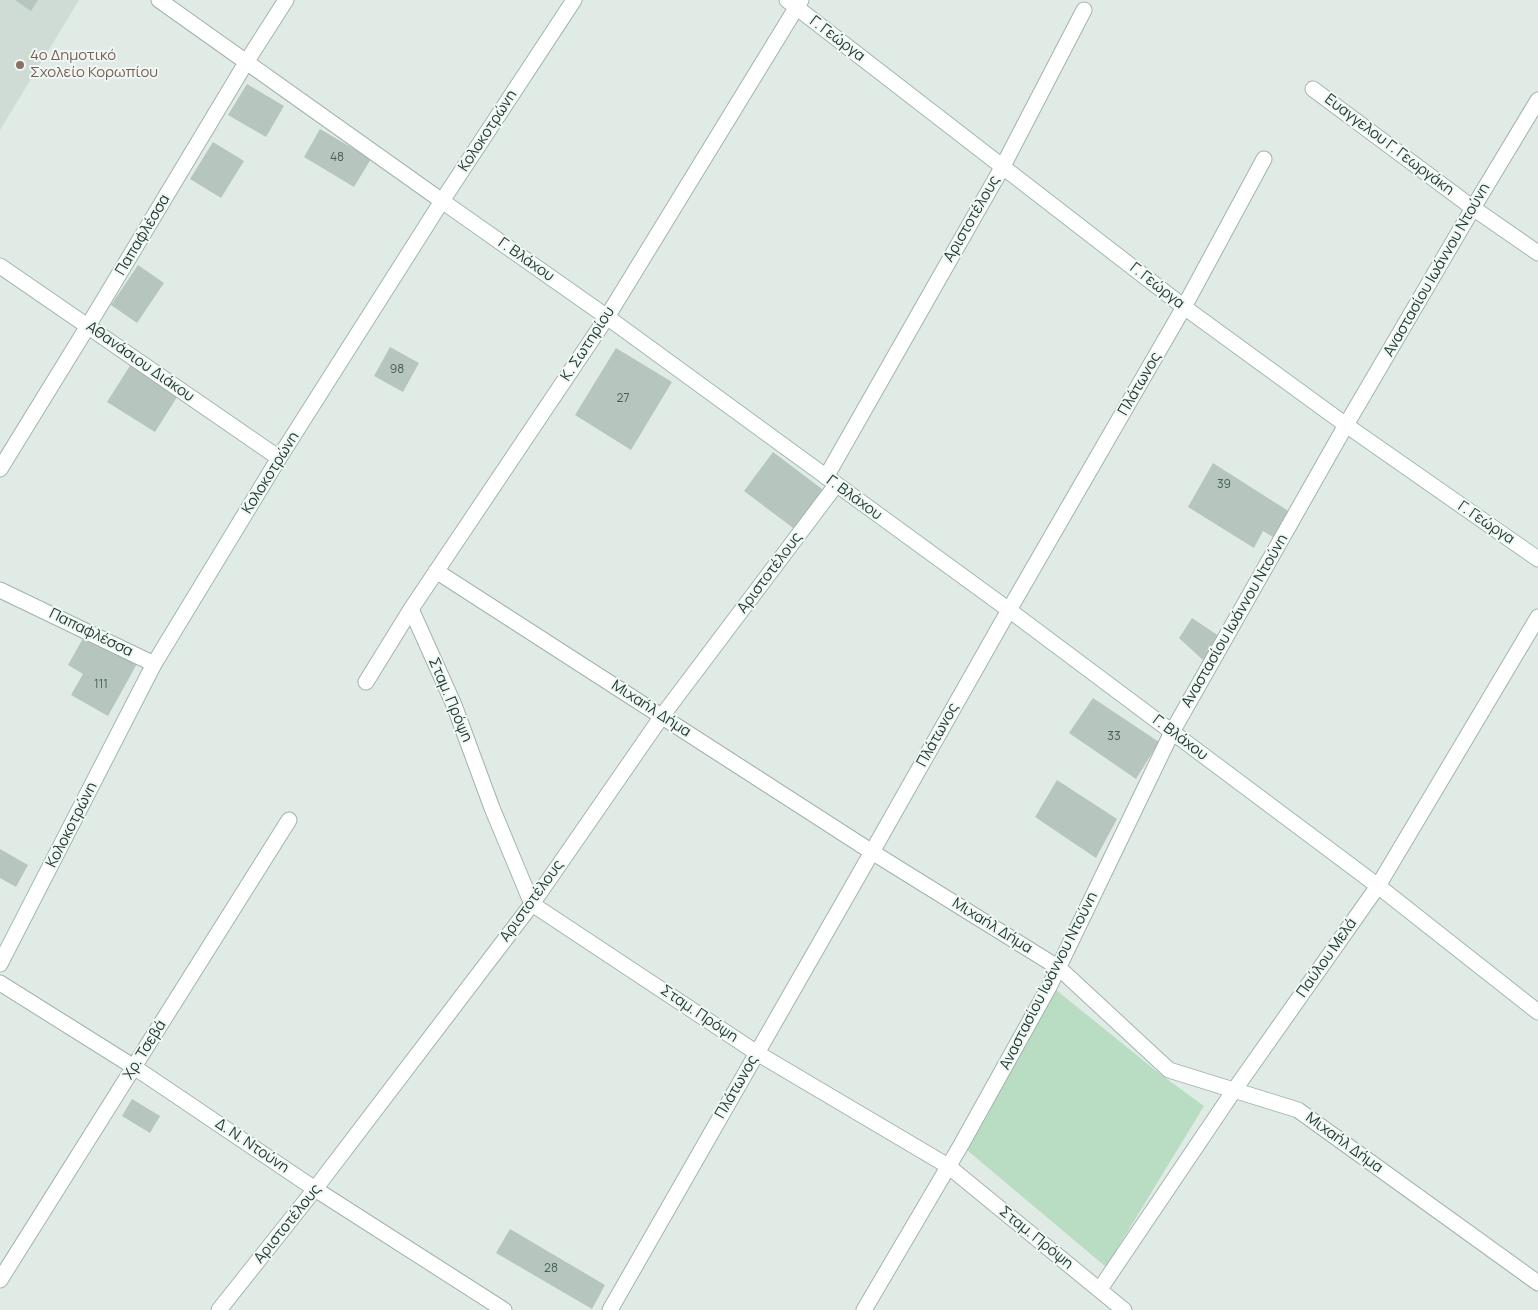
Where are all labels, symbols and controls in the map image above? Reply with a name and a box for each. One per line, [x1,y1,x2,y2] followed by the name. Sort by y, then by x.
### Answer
[806,12,868,66] street label: Γ. Γεώργα
[30,47,158,82] place label: 4ο Δημοτικό Σχολείο Κορωπίου
[14,59,26,71] marker: 4ο Δημοτικό Σχολείο Κορωπίου
[455,87,521,175] street label: Κολοκοτρώνη
[1321,90,1457,200] street label: Ευαγγελου Γ. Γεωργάκη
[330,151,344,165] house number: 48
[940,173,1004,265] street label: Αριστοτέλους
[1380,180,1494,360] street label: Αναστασίου Ιωάννου Ντούνη
[112,191,174,279] street label: Παπαφλέσσα
[495,234,557,286] street label: Γ. Βλάχου
[1126,259,1188,313] street label: Γ. Γεώργα
[557,303,619,385] street label: Κ. Σωτηρίου
[83,318,197,406] street label: Αθανάσιου Διάκου
[1115,349,1165,419] street label: Πλάτωνος
[390,363,404,377] house number: 98
[617,392,629,406] house number: 27
[239,429,303,517] street label: Κολοκοτρώνη
[823,472,885,524] street label: Γ. Βλάχου
[1217,478,1231,492] house number: 39
[1454,498,1518,548] street label: Γ. Γεώργα
[734,529,806,617] street label: Αριστοτέλους
[1178,531,1292,711] street label: Αναστασίου Ιωάννου Ντούνη
[46,605,136,661] street label: Παπαφλέσσα
[424,655,476,745] street label: Σταμ. Πρόψη
[608,677,694,741] street label: Μιχαήλ Δήμα
[94,678,108,692] house number: 111
[913,700,963,770] street label: Πλάτωνος
[1149,711,1211,765] street label: Γ. Βλάχου
[1107,730,1121,744] house number: 33
[43,779,101,871] street label: Κολοκοτρώνη
[496,856,568,946] street label: Αριστοτέλους
[996,889,1102,1073] street label: Αναστασίου Ιωάννου Ντούνη
[949,894,1035,958] street label: Μιχαήλ Δήμα
[1293,915,1361,1001] street label: Παύλου Μελά
[657,981,741,1047] street label: Σταμ. Πρόψη
[120,1017,170,1083] street label: Χρ. Τσεβά
[712,1052,762,1122] street label: Πλάτωνος
[1302,1109,1386,1177] street label: Μιχαήλ Δήμα
[212,1115,292,1177] street label: Δ. Ν. Ντούνη
[250,1181,326,1267] street label: Αριστοτέλους
[995,1203,1077,1273] street label: Σταμ. Πρόψη
[544,1262,558,1276] house number: 28

